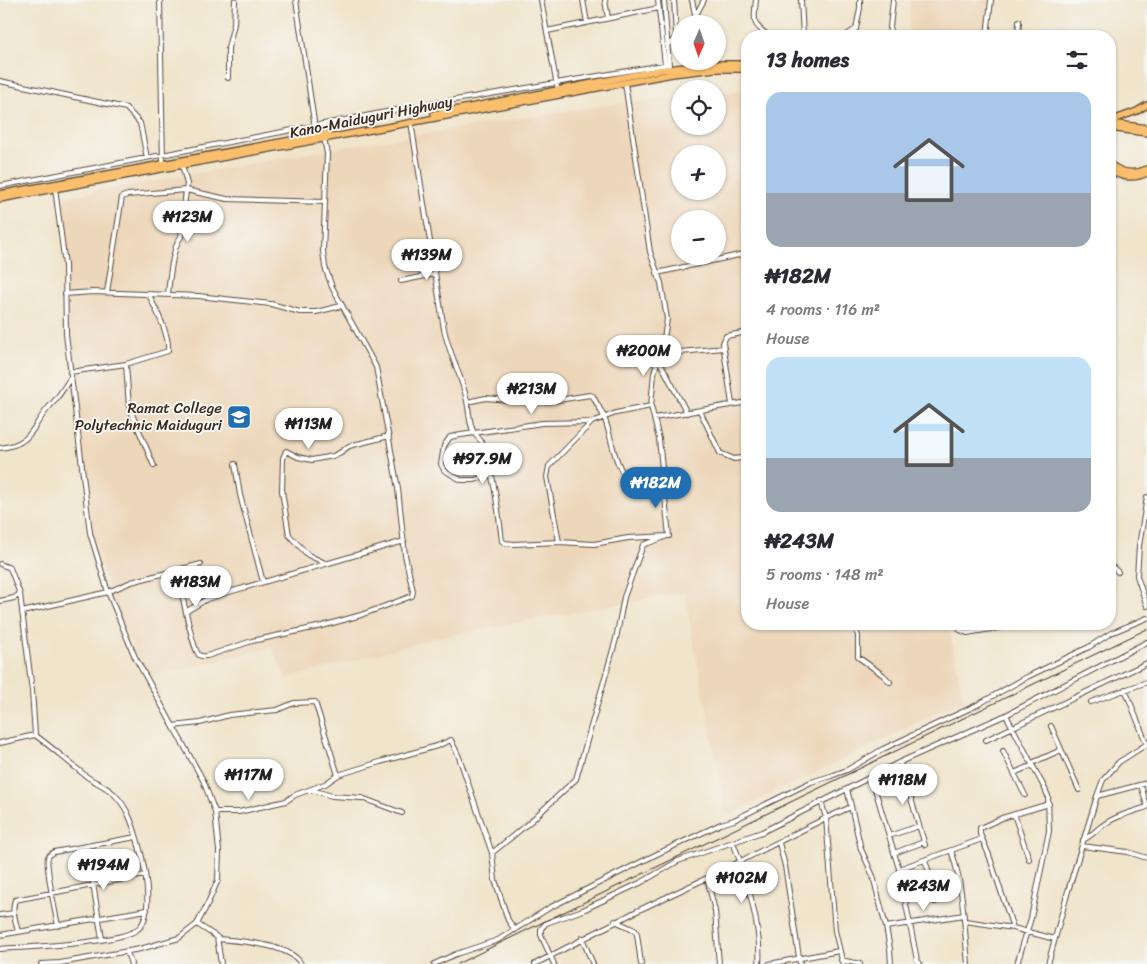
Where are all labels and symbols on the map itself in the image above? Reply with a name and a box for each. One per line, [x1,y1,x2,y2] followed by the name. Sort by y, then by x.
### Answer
[671,15,726,70] north arrow
[287,88,455,146] street label: Kano-Maiduguri Highway
[153,200,223,243] pin: ₦123M
[392,238,462,281] pin: ₦139M
[609,334,679,377] pin: ₦200M
[497,372,567,415] pin: ₦213M
[75,395,223,438] place label: Ramat College Polytechnic Maiduguri
[226,404,252,430] school or university icon: Ramat College Polytechnic Maiduguri
[274,408,344,450] pin: ₦113M
[442,442,524,485] pin: ₦97.9M
[621,466,691,509] pin: ₦182M
[161,566,231,608] pin: ₦183M
[214,758,284,801] pin: ₦117M
[868,764,938,806] pin: ₦118M
[69,848,139,891] pin: ₦194M
[707,862,777,904] pin: ₦102M
[889,870,959,912] pin: ₦243M

